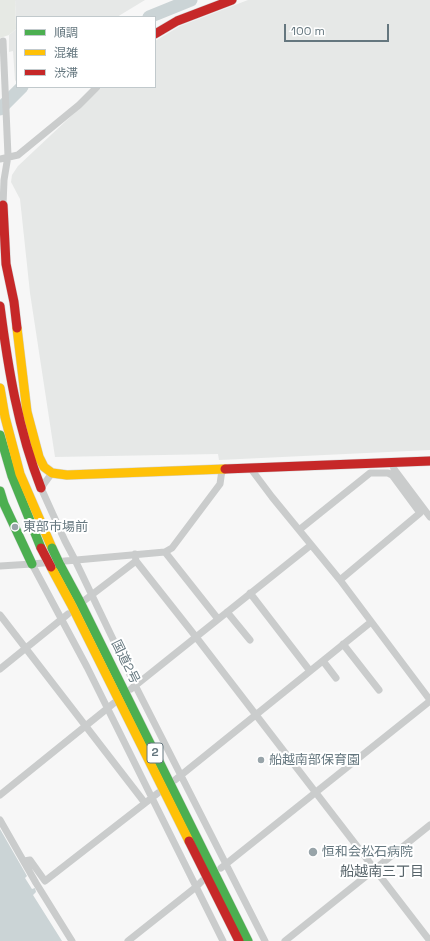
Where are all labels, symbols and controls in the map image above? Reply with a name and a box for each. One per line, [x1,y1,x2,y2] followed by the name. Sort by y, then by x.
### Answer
[16,16,156,88] legend
[286,16,391,42] scale bar
[291,23,325,39] text: 100 m
[54,25,78,41] text: 順調
[54,45,78,61] text: 混雑
[54,65,78,81] text: 渋滞
[23,519,88,535] place label: 東部市場前
[10,522,20,532] marker: 東部市場前
[108,638,142,686] street label: 国道2号
[147,743,163,763] road number: 2
[269,752,360,768] place label: 船越南部保育園
[256,755,266,765] marker: 船越南部保育園
[322,844,413,860] place label: 恒和会松石病院
[307,846,319,858] marker: 恒和会松石病院
[340,864,424,880] district label: 船越南三丁目

